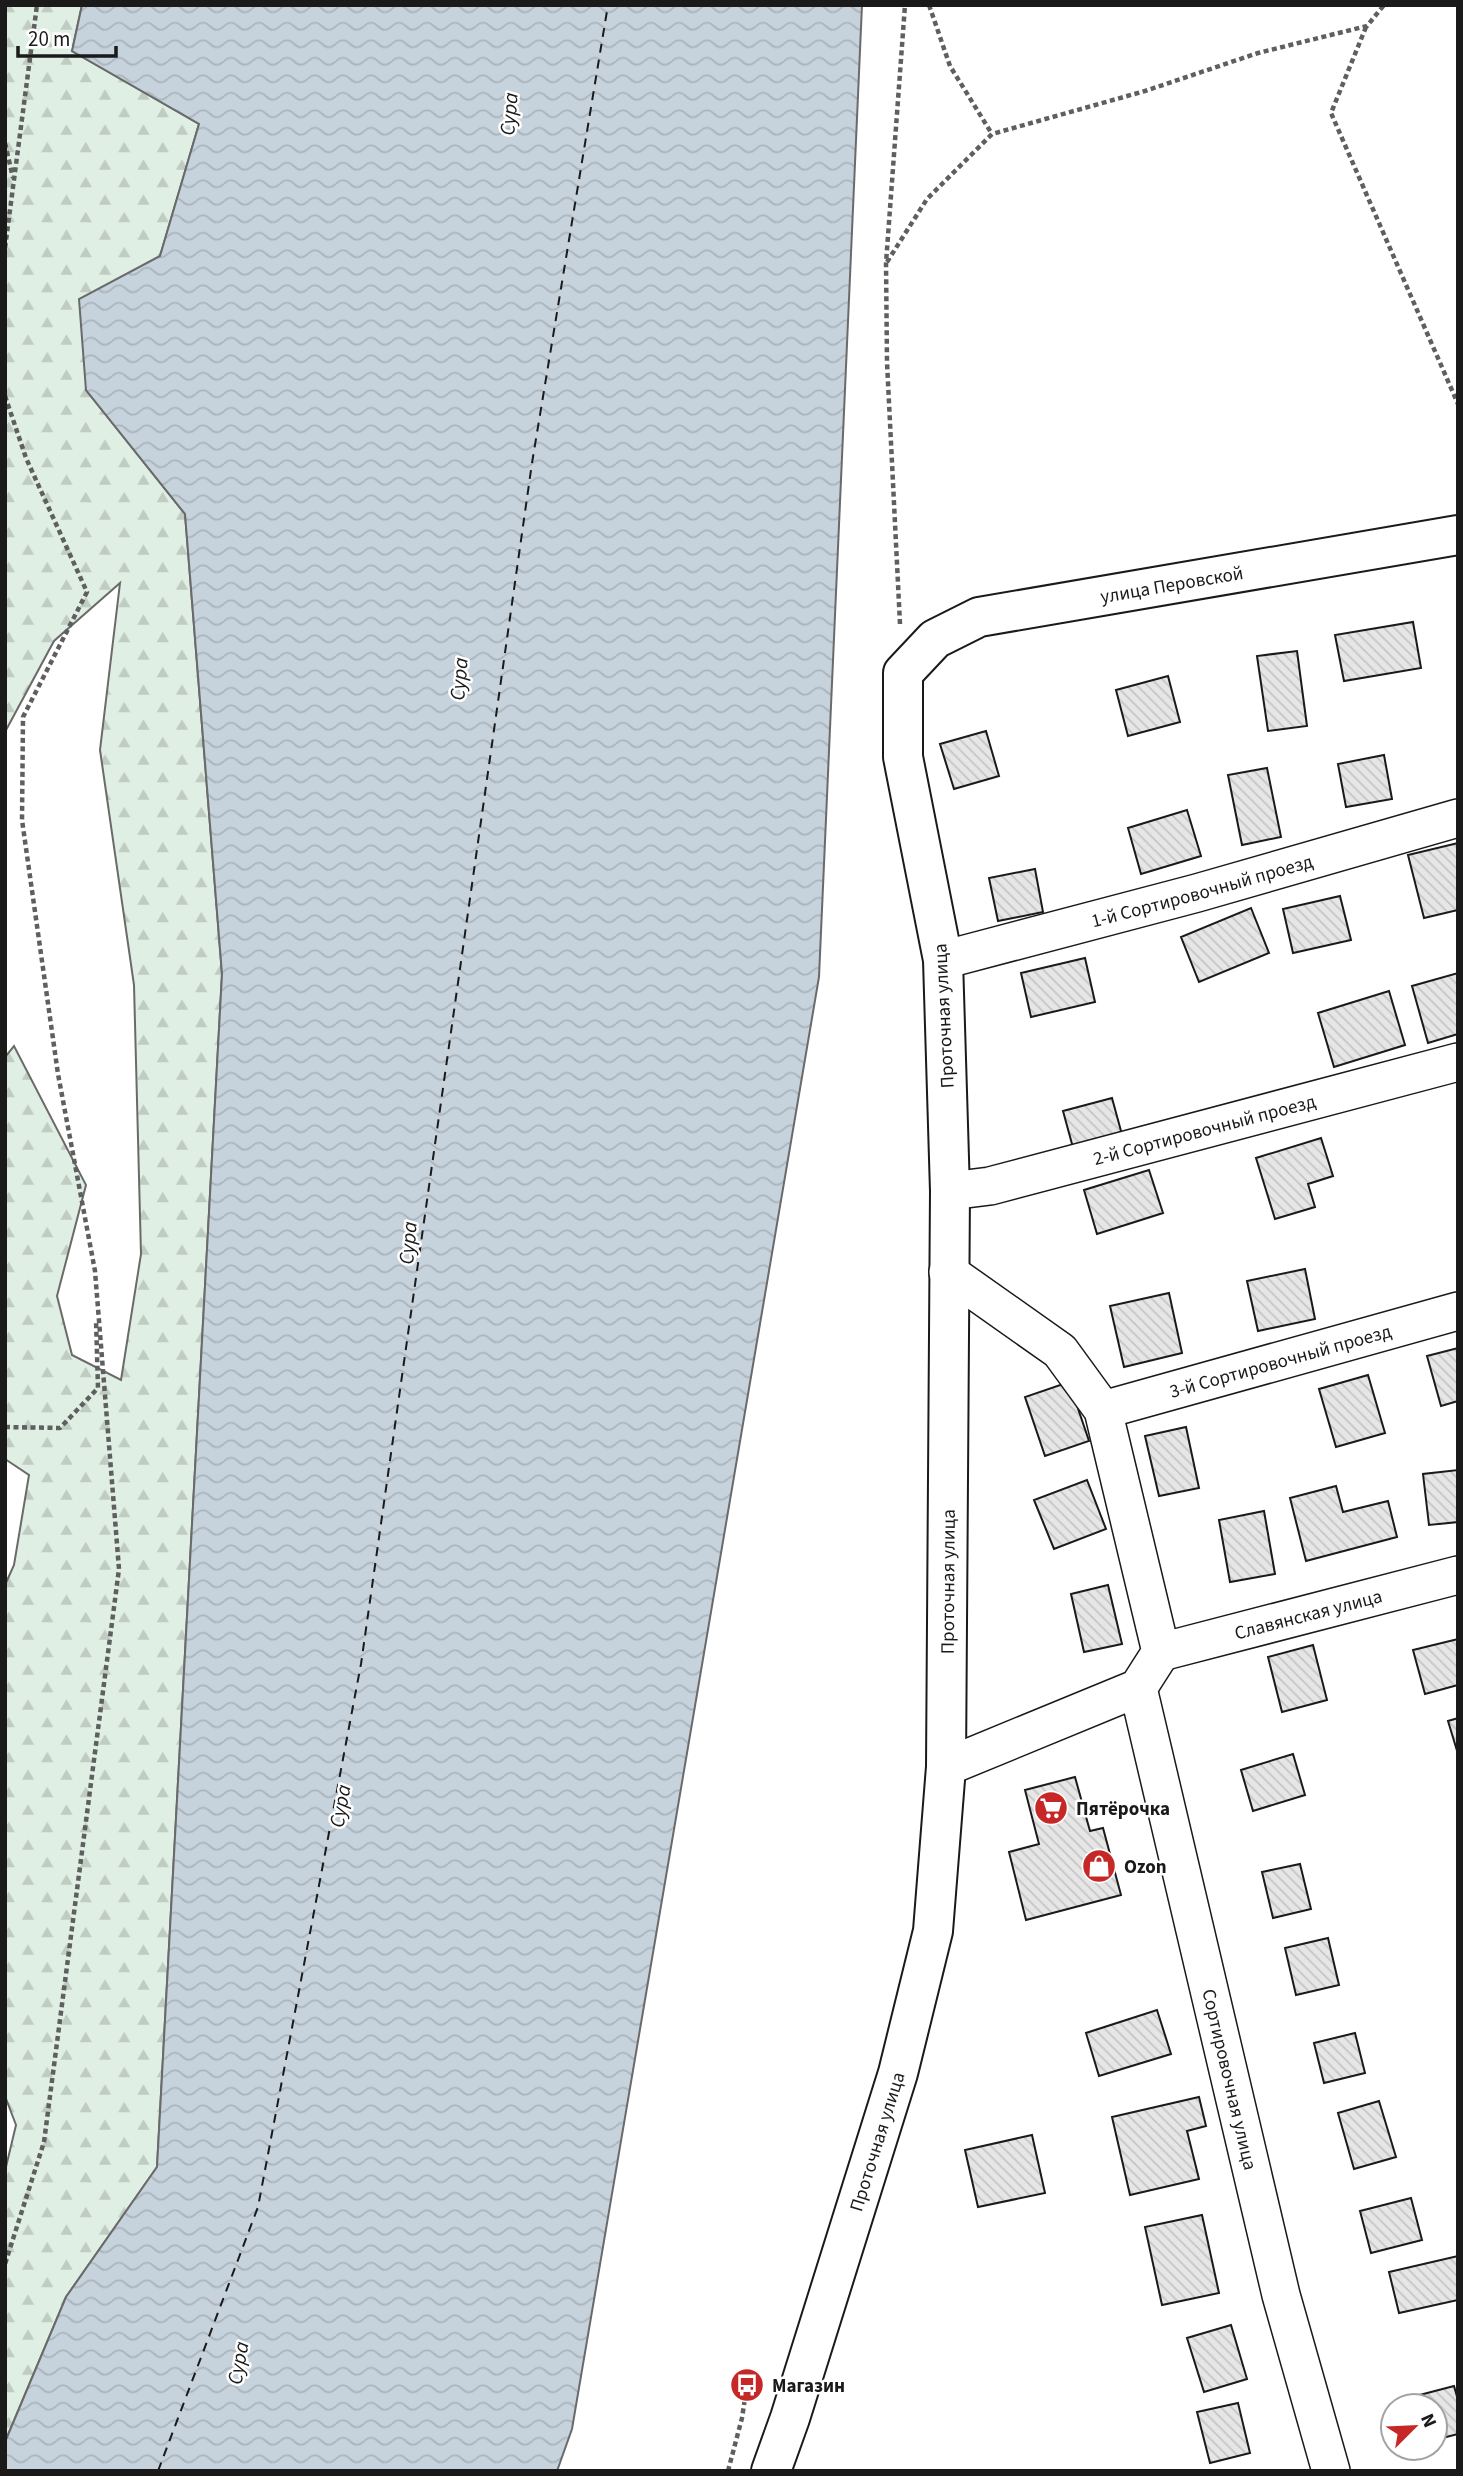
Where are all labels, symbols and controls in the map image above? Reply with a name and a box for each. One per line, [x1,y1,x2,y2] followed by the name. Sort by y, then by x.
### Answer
[18,14,116,58] scale bar
[28,24,70,54] text: 20 m
[492,91,526,137] water label: Сура
[1098,560,1246,611] street label: улица Перовской
[442,656,476,702] water label: Сура
[1088,848,1316,935] street label: 1-й Сортировочный проезд
[927,943,962,1089] street label: Проточная улица
[1091,1088,1319,1173] street label: 2-й Сортировочный проезд
[391,1220,425,1266] water label: Сура
[1167,1318,1395,1406] street label: 3-й Сортировочный проезд
[935,1509,963,1654] street label: Проточная улица
[1232,1583,1385,1647] street label: Славянская улица
[321,1782,359,1830] water label: Сура
[1032,1789,1070,1827] supermarket icon: Пятёрочка
[1076,1796,1170,1823] place label: Пятёрочка
[1080,1847,1118,1885] shop icon: Ozon
[1124,1854,1167,1881] place label: Ozon
[1194,1986,1263,2173] street label: Сортировочная улица
[843,2069,913,2215] street label: Проточная улица
[219,2339,257,2387] water label: Сура
[728,2366,766,2404] bus stop icon: Магазин
[772,2373,845,2400] place label: Магазин
[1379,2392,1449,2462] north arrow
[1413,2409,1443,2432] text: N

